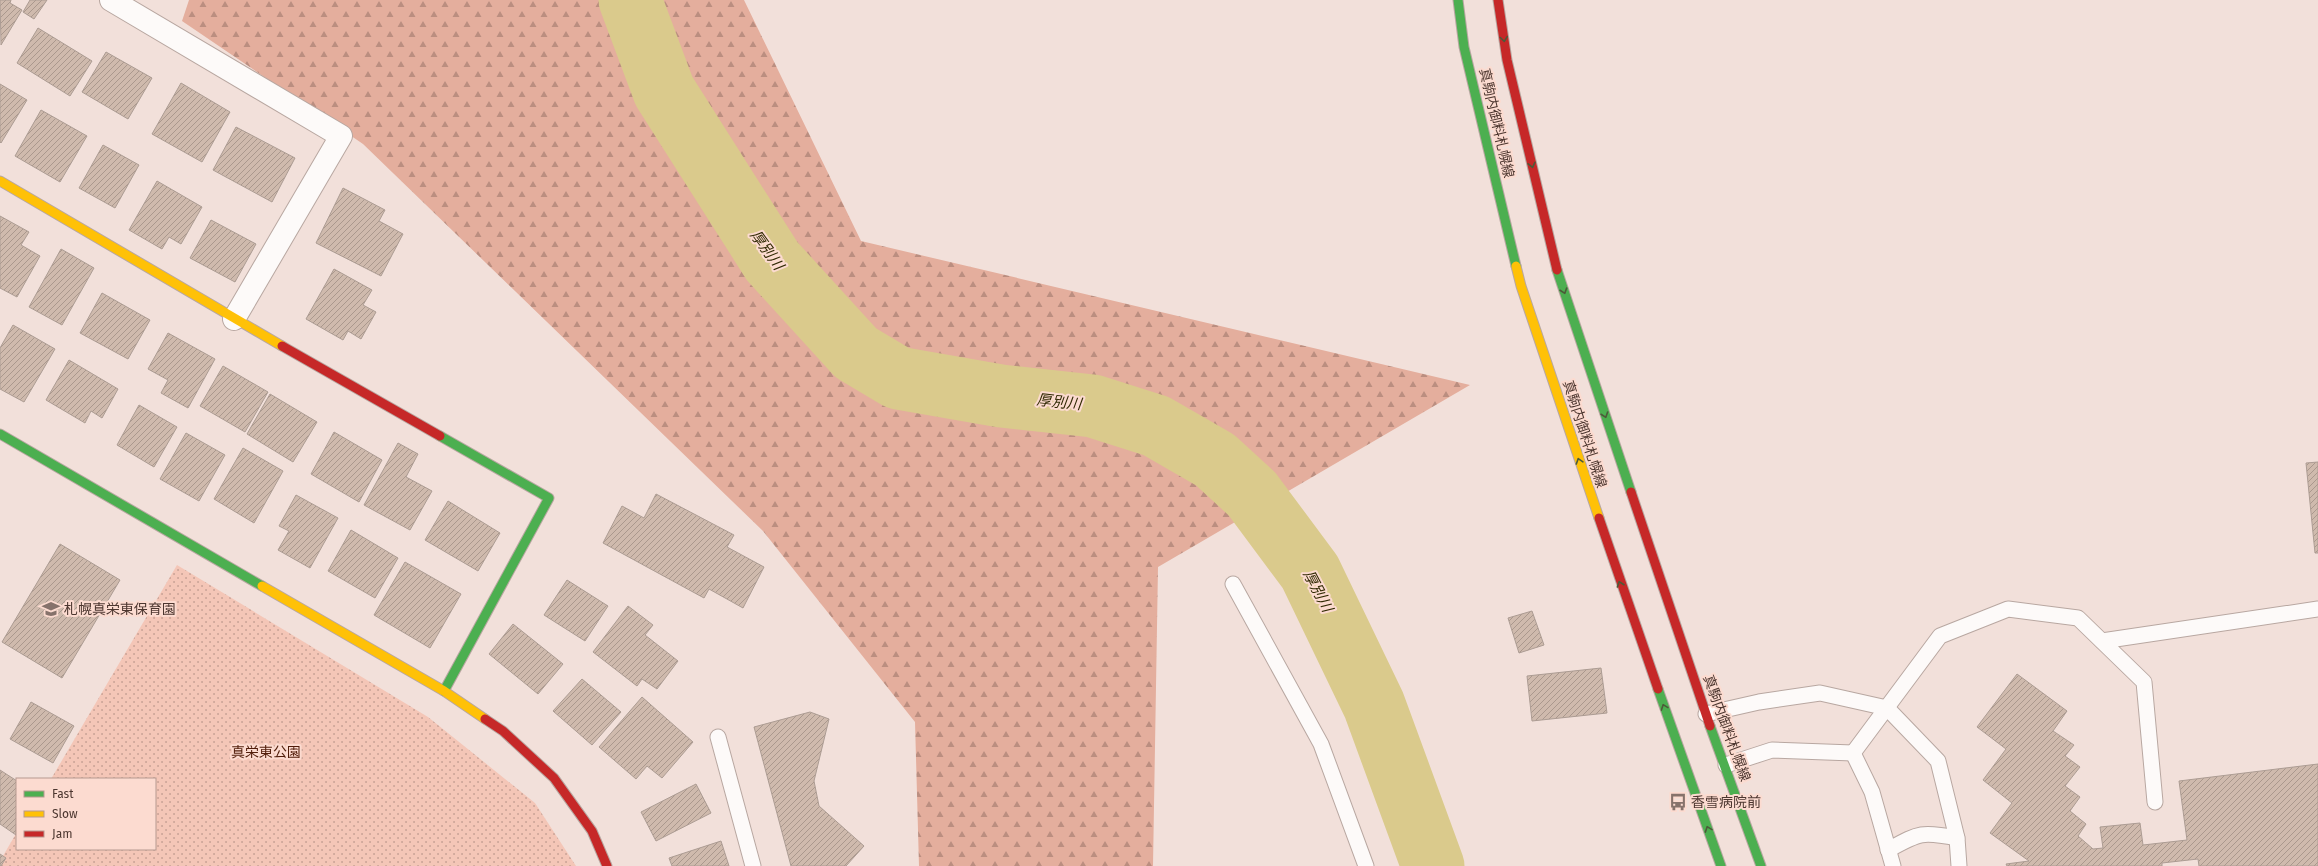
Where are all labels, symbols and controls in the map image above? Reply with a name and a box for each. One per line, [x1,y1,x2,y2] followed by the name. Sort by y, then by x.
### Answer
[1499,36,1508,42] one-way arrow
[1476,67,1517,180] street label: 真駒内御料札幌線
[1527,162,1536,169] one-way arrow
[746,227,789,275] water label: 厚別川
[1559,288,1568,295] one-way arrow
[1559,378,1610,490] street label: 真駒内御料札幌線
[1036,391,1084,414] water label: 厚別川
[1601,411,1609,418] one-way arrow
[1575,458,1584,465] one-way arrow
[1299,567,1337,617] water label: 厚別川
[1617,581,1625,588] one-way arrow
[41,599,61,619] school or university icon: 札幌真栄東保育園
[64,601,176,618] place label: 札幌真栄東保育園
[1699,673,1754,784] street label: 真駒内御料札幌線
[1660,703,1669,710] one-way arrow
[231,744,301,761] park label: 真栄東公園
[16,778,156,850] legend
[52,787,74,801] text: Fast
[1668,792,1688,812] bus stop icon: 香雪病院前
[1691,794,1761,811] place label: 香雪病院前
[52,807,78,821] text: Slow
[1704,826,1712,833] one-way arrow
[52,827,72,841] text: Jam

